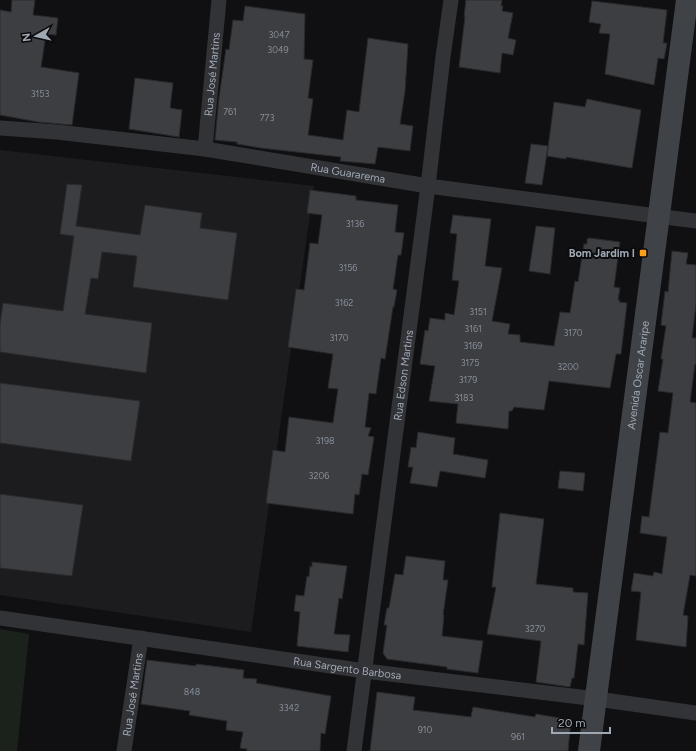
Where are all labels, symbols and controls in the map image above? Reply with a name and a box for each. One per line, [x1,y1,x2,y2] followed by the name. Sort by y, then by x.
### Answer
[16,16,56,56] north arrow
[268,29,290,40] house number: 3047
[20,32,34,42] text: N
[202,32,222,117] street label: Rua José Martins
[267,44,289,55] house number: 3049
[31,88,49,99] house number: 3153
[223,106,237,117] house number: 761
[260,112,274,123] house number: 773
[310,160,386,185] street label: Rua Guararema
[346,218,364,229] house number: 3136
[569,247,635,260] place label: Bom Jardim I
[638,248,648,258] marker: Bom Jardim I
[339,262,357,273] house number: 3156
[335,297,353,308] house number: 3162
[469,306,487,317] house number: 3151
[624,320,652,430] street label: Avenida Oscar Araripe
[464,323,482,334] house number: 3161
[563,327,583,338] house number: 3170
[391,329,416,421] street label: Rua Edson Martins
[329,332,349,343] house number: 3170
[464,340,482,351] house number: 3169
[461,357,479,368] house number: 3175
[557,361,579,372] house number: 3200
[459,374,477,385] house number: 3179
[454,392,474,403] house number: 3183
[315,435,335,446] house number: 3198
[309,470,329,481] house number: 3206
[525,623,545,634] house number: 3270
[120,652,145,737] street label: Rua José Martins
[292,654,402,682] street label: Rua Sargento Barbosa
[184,686,201,697] house number: 848
[279,702,299,713] house number: 3342
[552,709,610,735] scale bar
[558,716,586,730] text: 20 m
[418,724,433,735] house number: 910
[511,731,525,742] house number: 961

